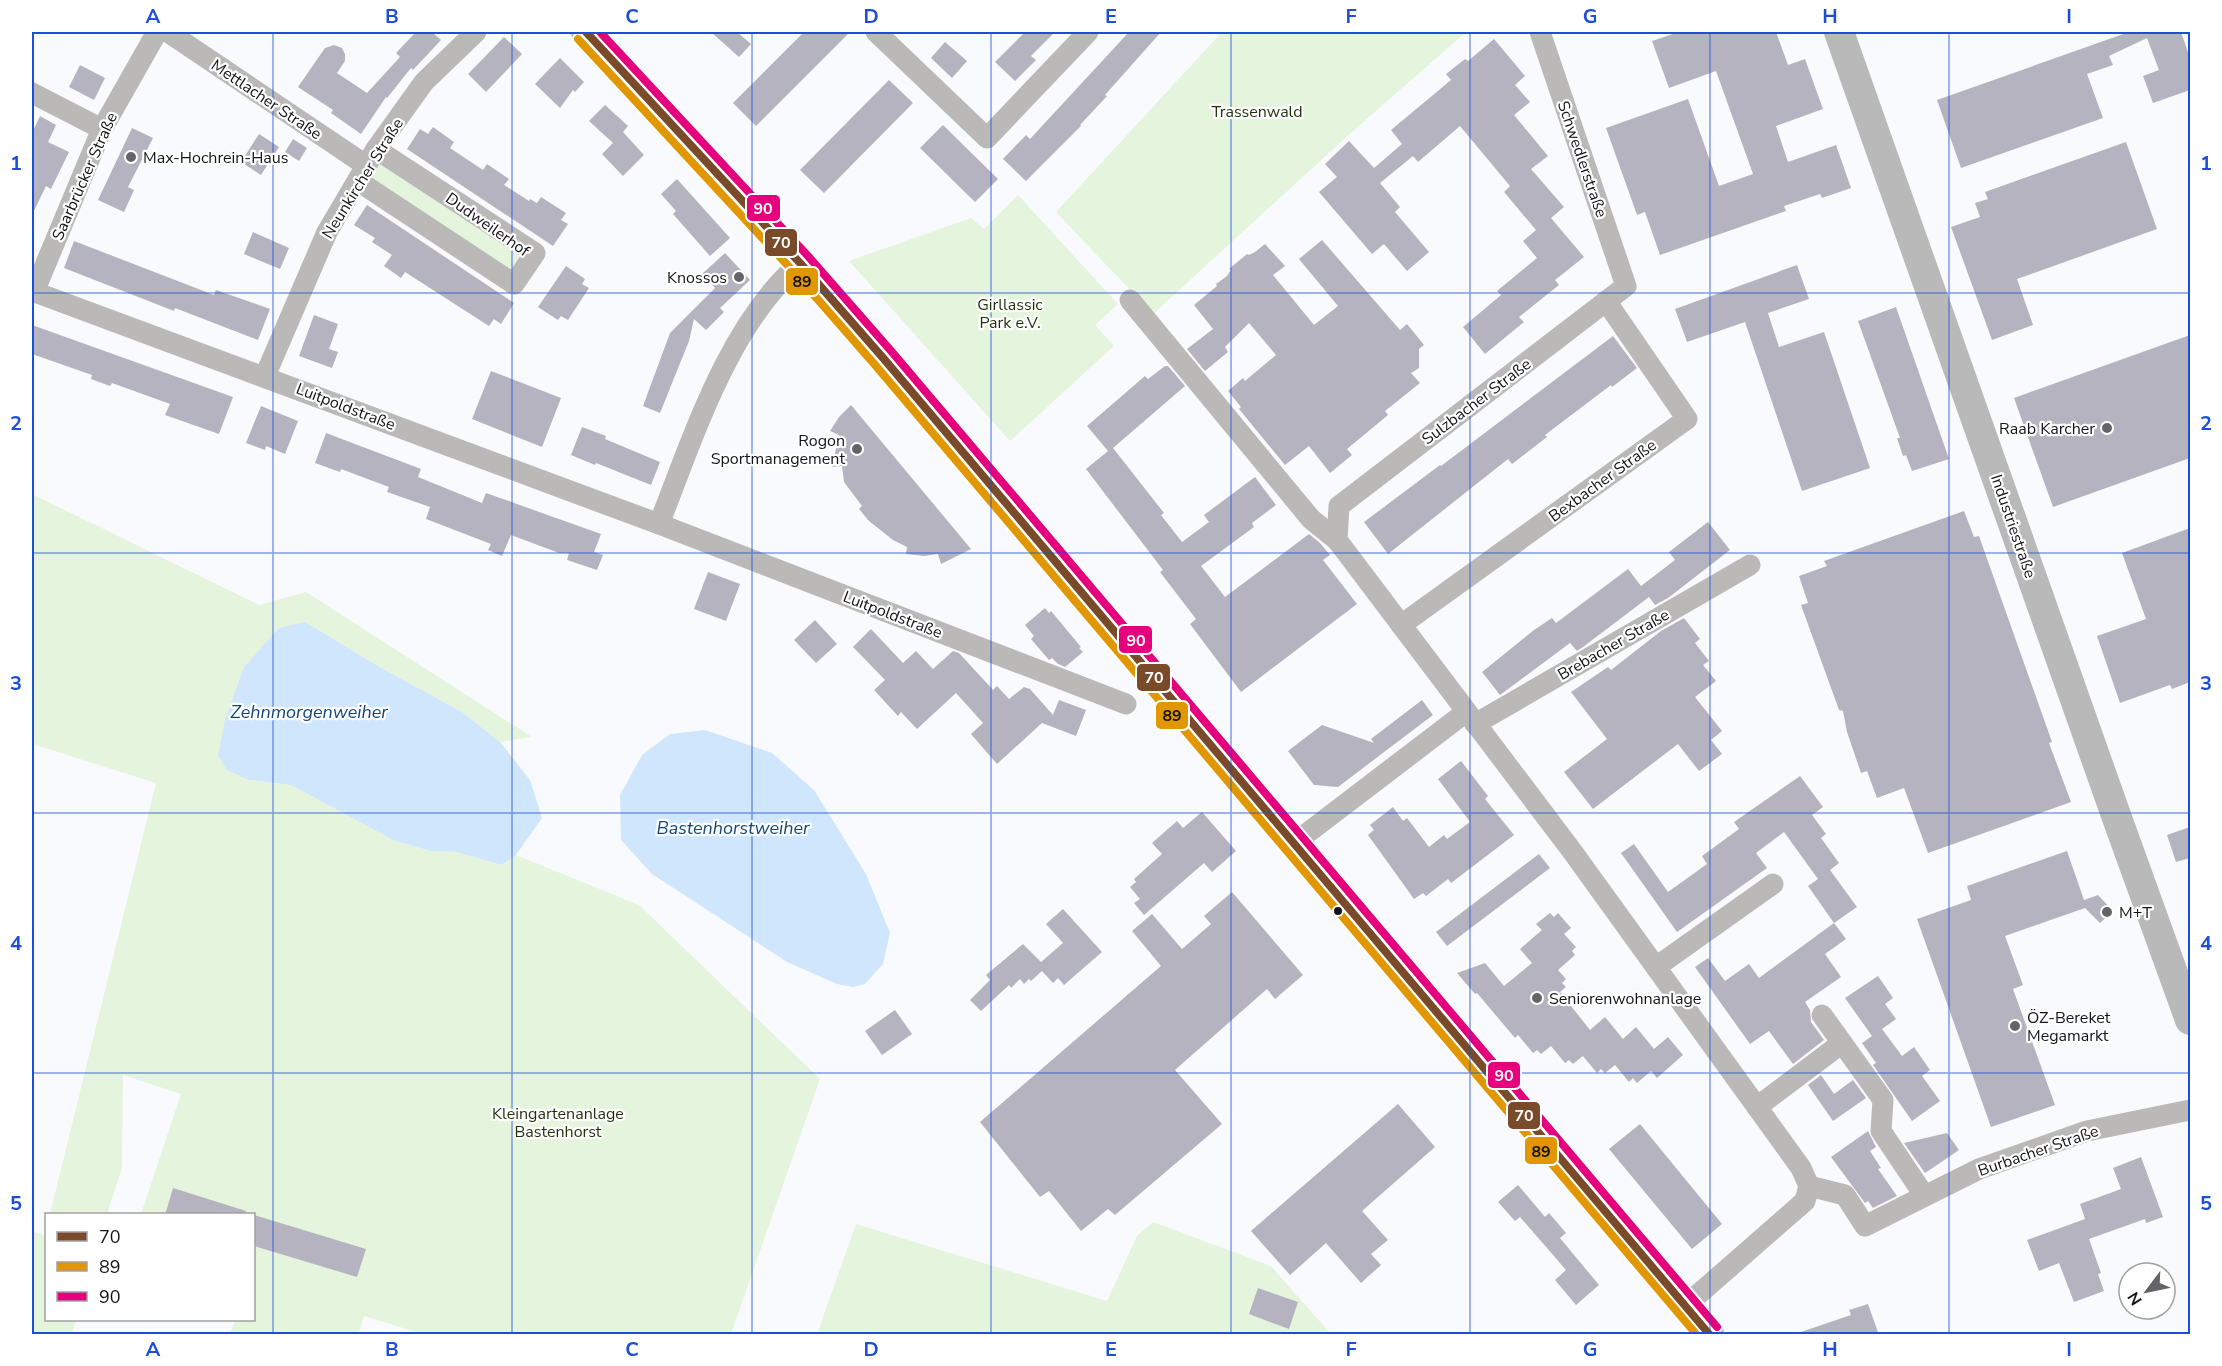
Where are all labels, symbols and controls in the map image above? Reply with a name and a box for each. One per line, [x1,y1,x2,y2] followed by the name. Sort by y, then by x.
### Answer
[146,3,161,30] text: A
[385,3,399,30] text: B
[625,3,639,30] text: C
[863,3,879,30] text: D
[1105,3,1117,30] text: E
[1345,3,1357,30] text: F
[1583,3,1597,30] text: G
[1822,3,1838,30] text: H
[2066,3,2072,30] text: I
[207,55,326,145] street label: Mettlacher Straße
[1552,98,1612,221] street label: Schwedlerstraße
[1211,101,1303,123] park label: Trassenwald
[47,109,123,244] street label: Saarbrücker Straße
[317,114,409,243] street label: Neunkircher Straße
[143,147,288,169] place label: Max-Hochrein-Haus
[10,150,22,177] text: 1
[124,150,138,164] marker: Max-Hochrein-Haus
[2200,150,2212,177] text: 1
[441,188,534,262] street label: Dudweilerhof
[746,194,781,222] line badge: 90
[753,198,773,220] text: 90
[764,228,798,257] line badge: 70
[771,232,791,254] text: 70
[667,267,727,289] place label: Knossos
[785,267,819,296] line badge: 89
[732,270,746,284] marker: Knossos
[792,271,812,293] text: 89
[977,294,1043,334] park label: Girllassic Park e.V.
[1417,353,1536,450] street label: Sulzbacher Straße
[293,378,398,436] street label: Luitpoldstraße
[10,410,22,437] text: 2
[2200,410,2212,437] text: 2
[1999,418,2095,440] place label: Raab Karcher
[2100,421,2114,435] marker: Raab Karcher
[711,430,845,470] place label: Rogon Sportmanagement
[1544,434,1661,527] street label: Bexbacher Straße
[850,442,864,456] marker: Rogon Sportmanagement
[1985,472,2041,581] street label: Industriestraße
[840,586,945,644] street label: Luitpoldstraße
[1554,604,1673,686] street label: Brebacher Straße
[1118,625,1153,654] line badge: 90
[1126,630,1146,652] text: 90
[1136,663,1171,692] line badge: 70
[1144,667,1164,689] text: 70
[10,670,22,697] text: 3
[2200,670,2212,697] text: 3
[230,700,388,724] water label: Zehnmorgenweiher
[1155,701,1189,730] line badge: 89
[1162,705,1182,727] text: 89
[657,816,810,840] water label: Bastenhorstweiher
[2119,902,2152,924] place label: M+T
[1332,905,1344,917] unlabelled marker
[2100,905,2114,919] marker: M+T
[10,930,22,957] text: 4
[2200,930,2212,957] text: 4
[1549,988,1701,1010] place label: Seniorenwohnanlage
[1530,991,1544,1005] marker: Seniorenwohnanlage
[2027,1007,2111,1047] place label: ÖZ-Bereket Megamarkt
[2008,1019,2022,1033] marker: ÖZ-Bereket Megamarkt
[1487,1061,1521,1089] line badge: 90
[1494,1065,1514,1087] text: 90
[1507,1101,1541,1130] line badge: 70
[492,1103,624,1143] park label: Kleingartenanlage Bastenhorst
[1514,1105,1534,1127] text: 70
[1975,1120,2102,1182] street label: Burbacher Straße
[1524,1136,1558,1165] line badge: 89
[1531,1141,1551,1163] text: 89
[10,1190,22,1217] text: 5
[2200,1190,2212,1217] text: 5
[45,1213,255,1321] legend
[99,1225,121,1249] text: 70
[99,1255,121,1279] text: 89
[2117,1261,2177,1321] north arrow
[99,1285,121,1309] text: 90
[2123,1288,2148,1309] text: N
[146,1336,161,1363] text: A
[385,1336,399,1363] text: B
[625,1336,639,1363] text: C
[863,1336,879,1363] text: D
[1105,1336,1117,1363] text: E
[1345,1336,1357,1363] text: F
[1583,1336,1597,1363] text: G
[1822,1336,1838,1363] text: H
[2066,1336,2072,1363] text: I

